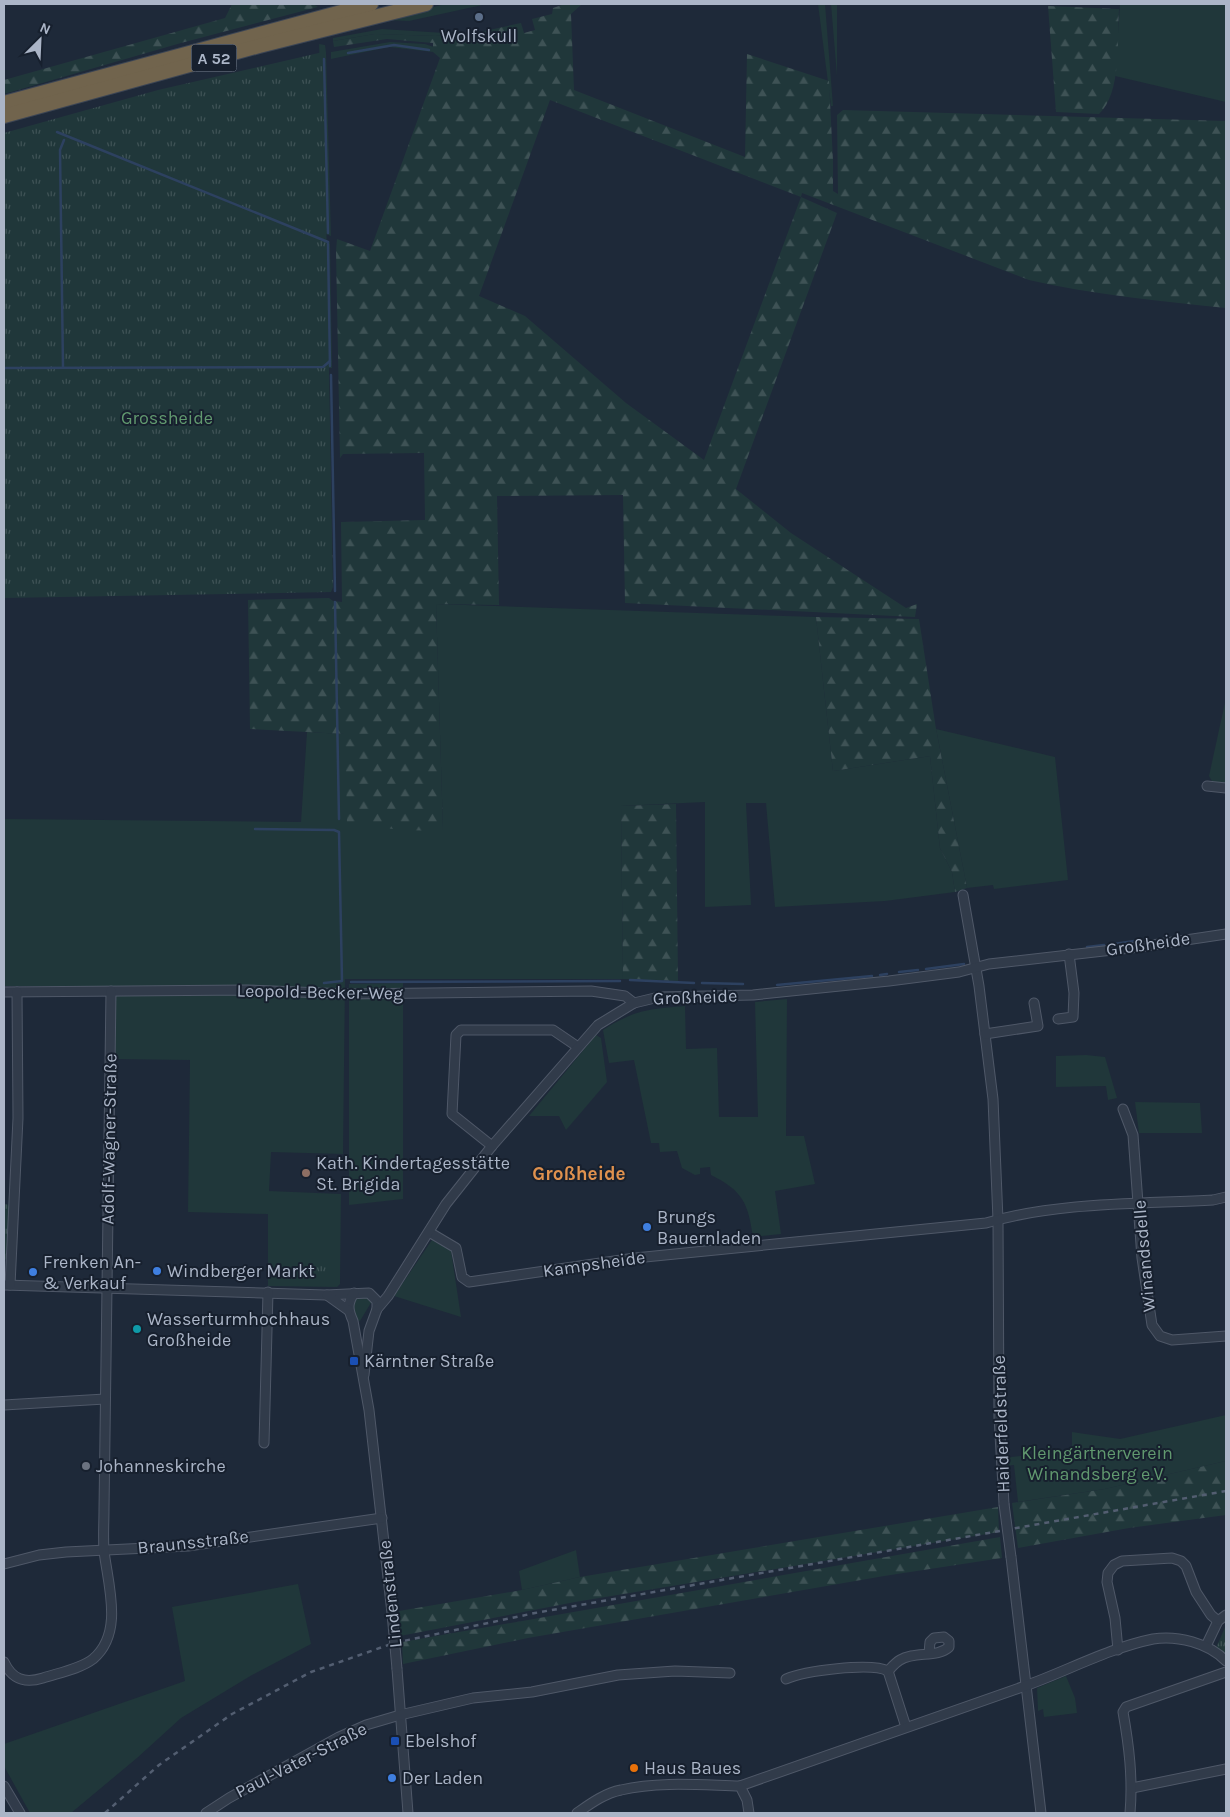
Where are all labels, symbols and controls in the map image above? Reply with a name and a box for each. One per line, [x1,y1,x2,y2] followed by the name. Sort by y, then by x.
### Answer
[473,11,485,23] marker: Wolfskull
[15,15,65,65] north arrow
[37,19,53,38] text: N
[441,25,517,47] place label: Wolfskull
[192,44,236,72] road number: A 52
[121,407,213,429] park label: Grossheide
[1105,927,1191,961] street label: Großheide
[237,980,403,1004] street label: Leopold-Becker-Weg
[652,985,738,1009] street label: Großheide
[97,1053,121,1225] street label: Adolf-Wagner-Straße
[316,1152,510,1195] place label: Kath. Kindertagesstätte St. Brigida
[532,1163,626,1185] district label: Großheide
[300,1167,312,1179] marker: Kath. Kindertagesstätte St. Brigida
[1128,1199,1160,1313] street label: Winandsdelle
[657,1206,761,1249] place label: Brungs Bauernladen
[641,1221,653,1233] marker: Brungs Bauernladen
[541,1246,647,1282] street label: Kampsheide
[43,1251,141,1294] place label: Frenken An- & Verkauf
[167,1260,315,1282] place label: Windberger Markt
[151,1265,163,1277] marker: Windberger Markt
[27,1266,39,1278] marker: Frenken An- & Verkauf
[147,1308,330,1351] place label: Wasserturmhochhaus Großheide
[131,1323,143,1335] marker: Wasserturmhochhaus Großheide
[364,1350,494,1372] place label: Kärntner Straße
[348,1355,360,1367] marker: Kärntner Straße
[988,1355,1014,1493] street label: Haiderfeldstraße
[1021,1442,1173,1485] park label: Kleingärtnerverein Winandsberg e.V.
[96,1455,226,1477] place label: Johanneskirche
[80,1460,92,1472] marker: Johanneskirche
[136,1525,250,1559] street label: Braunsstraße
[373,1539,407,1649] street label: Lindenstraße
[232,1717,370,1803] street label: Paul-Vater-Straße
[405,1730,477,1752] place label: Ebelshof
[389,1735,401,1747] marker: Ebelshof
[644,1757,741,1779] place label: Haus Baues
[628,1762,640,1774] marker: Haus Baues
[402,1767,483,1789] place label: Der Laden
[386,1772,398,1784] marker: Der Laden

